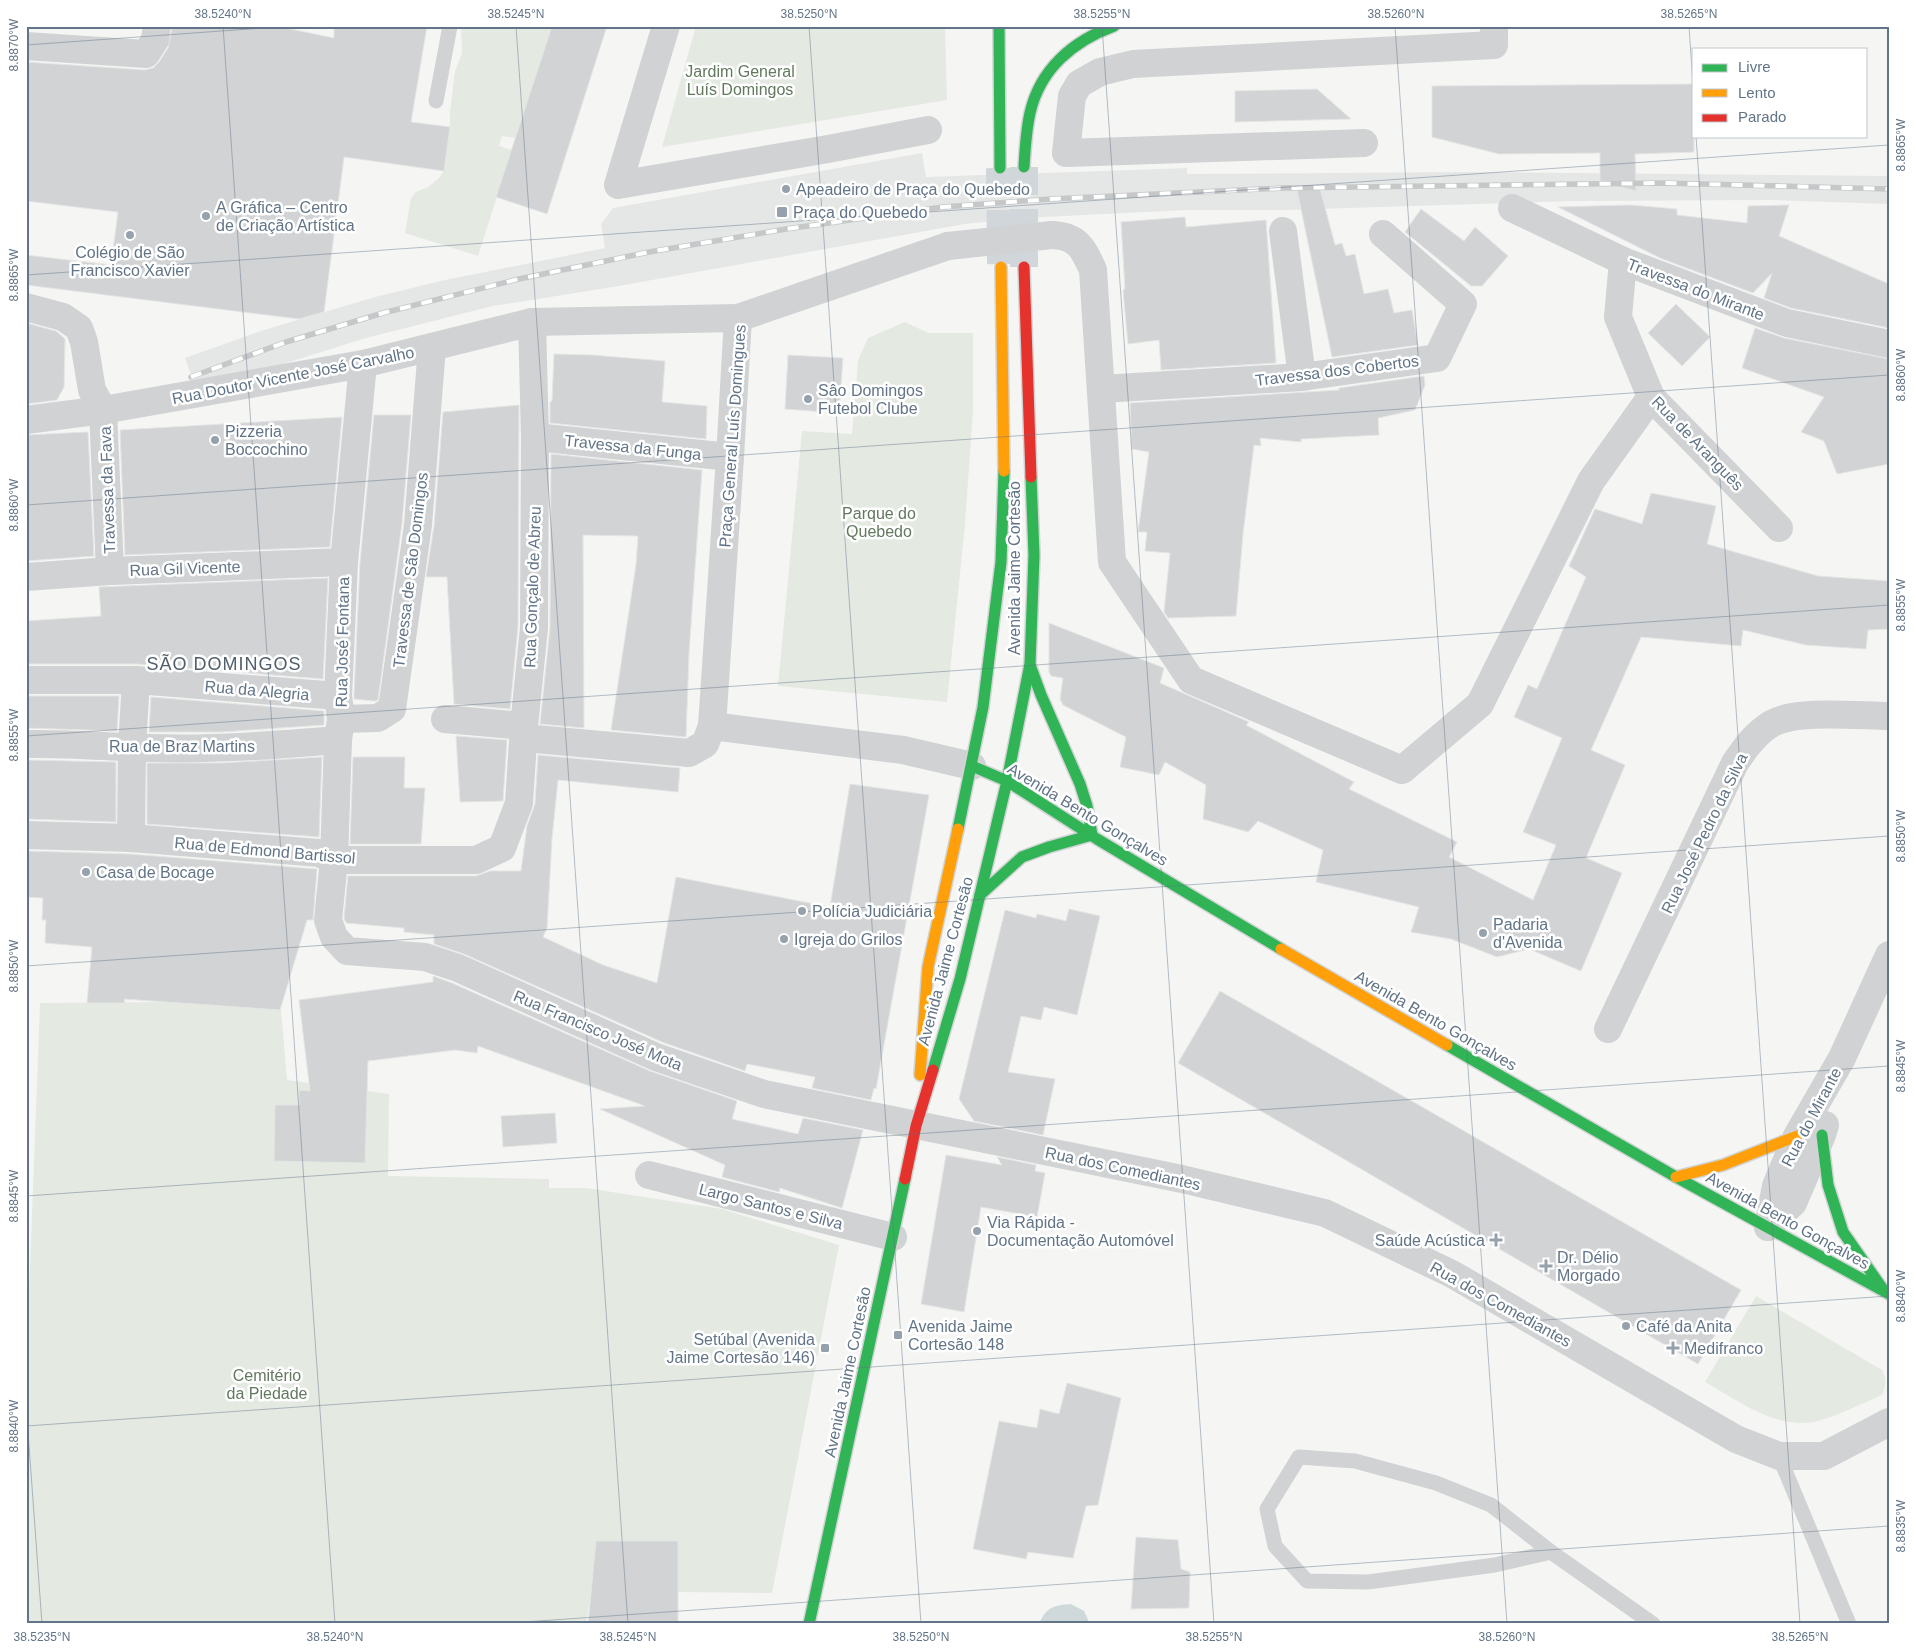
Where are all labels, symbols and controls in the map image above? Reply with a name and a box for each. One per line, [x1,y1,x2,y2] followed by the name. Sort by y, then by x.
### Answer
[195,7,251,21] text: 38.5240°N
[488,7,544,21] text: 38.5245°N
[781,7,837,21] text: 38.5250°N
[1074,7,1130,21] text: 38.5255°N
[1368,7,1424,21] text: 38.5260°N
[1661,7,1717,21] text: 38.5265°N
[7,18,21,71] text: 8.8870°W
[1692,48,1868,138] legend
[1738,58,1771,75] text: Livre
[685,63,795,98] park label: Jardim General Luís Domingos
[1738,84,1776,101] text: Lento
[1738,108,1786,125] text: Parado
[1894,118,1908,171] text: 8.8865°W
[796,181,1030,198] place label: Apeadeiro de Praça do Quebedo
[780,183,792,195] marker: Apeadeiro de Praça do Quebedo
[216,199,355,234] place label: A Gráfica – Centro de Criação Artística
[793,204,927,221] place label: Praça do Quebedo
[775,205,789,219] marker: Praça do Quebedo
[200,210,212,222] marker: A Gráfica – Centro de Criação Artística
[124,229,136,241] marker: Colégio de São Francisco Xavier
[70,244,190,279] place label: Colégio de São Francisco Xavier
[7,248,21,301] text: 8.8865°W
[1625,256,1767,323] street label: Travessa do Mirante
[716,324,749,548] street label: Praça General Luís Domingues
[171,344,416,407] street label: Rua Doutor Vicente José Carvalho
[1894,348,1908,401] text: 8.8860°W
[1254,352,1420,389] street label: Travessa dos Cobertos
[818,382,923,417] place label: Sâo Domingos Futebol Clube
[802,393,814,405] marker: Sâo Domingos Futebol Clube
[1649,393,1747,494] street label: Rua de Aranguês
[225,423,308,458] place label: Pizzeria Boccochino
[97,426,118,554] street label: Travessa da Fava
[564,432,702,463] street label: Travessa da Funga
[209,434,221,446] marker: Pizzeria Boccochino
[390,471,431,669] street label: Travessa de São Domingos
[7,478,21,531] text: 8.8860°W
[1006,481,1023,655] street label: Avenida Jaime Cortesão
[842,505,916,540] park label: Parque do Quebedo
[521,506,544,668] street label: Rua Gonçalo de Abreu
[129,558,241,579] street label: Rua Gil Vicente
[333,576,352,708] street label: Rua José Fontana
[1894,578,1908,631] text: 8.8855°W
[146,653,302,674] district label: SÃO DOMINGOS
[204,677,310,704] street label: Rua da Alegria
[7,708,21,761] text: 8.8855°W
[109,738,255,755] street label: Rua de Braz Martins
[1658,750,1751,916] street label: Rua José Pedro da Silva
[1005,760,1171,869] street label: Avenida Bento Gonçalves
[1894,809,1908,862] text: 8.8850°W
[174,834,356,867] street label: Rua de Edmond Bartissol
[96,864,214,881] place label: Casa de Bocage
[80,866,92,878] marker: Casa de Bocage
[915,875,976,1047] street label: Avenida Jaime Cortesão
[812,903,932,920] place label: Polícia Judiciária
[796,905,808,917] marker: Polícia Judiciária
[1493,916,1563,951] place label: Padaria d'Avenida
[1477,927,1489,939] marker: Padaria d'Avenida
[794,931,903,948] place label: Igreja do Grilos
[778,933,790,945] marker: Igreja do Grilos
[7,939,21,992] text: 8.8850°W
[1352,967,1520,1074] street label: Avenida Bento Gonçalves
[511,987,685,1074] street label: Rua Francisco José Mota
[1894,1039,1908,1092] text: 8.8845°W
[1778,1065,1845,1170] street label: Rua do Mirante
[1044,1144,1202,1193] street label: Rua dos Comediantes
[1703,1168,1872,1272] street label: Avenida Bento Gonçalves
[7,1169,21,1222] text: 8.8845°W
[697,1180,845,1233] street label: Largo Santos e Silva
[987,1214,1174,1249] place label: Via Rápida - Documentação Automóvel
[971,1225,983,1237] marker: Via Rápida - Documentação Automóvel
[1375,1232,1485,1249] place label: Saúde Acústica
[1489,1233,1503,1247] marker: Saúde Acústica
[1557,1249,1620,1284] place label: Dr. Délio Morgado
[1427,1259,1574,1350] street label: Rua dos Comediantes
[1539,1259,1553,1273] marker: Dr. Délio Morgado
[1894,1269,1908,1322] text: 8.8840°W
[821,1285,874,1459] street label: Avenida Jaime Cortesão
[908,1318,1013,1353] place label: Avenida Jaime Cortesão 148
[1636,1318,1732,1335] place label: Café da Anita
[1620,1320,1632,1332] marker: Café da Anita
[892,1329,904,1341] marker: Avenida Jaime Cortesão 148
[666,1331,815,1366] place label: Setúbal (Avenida Jaime Cortesão 146)
[1684,1340,1763,1357] place label: Medifranco
[1666,1341,1680,1355] marker: Medifranco
[819,1342,831,1354] marker: Setúbal (Avenida Jaime Cortesão 146)
[227,1367,308,1402] park label: Cemitério da Piedade
[7,1399,21,1452] text: 8.8840°W
[1894,1499,1908,1552] text: 8.8835°W
[14,1630,70,1644] text: 38.5235°N
[307,1630,363,1644] text: 38.5240°N
[600,1630,656,1644] text: 38.5245°N
[893,1630,949,1644] text: 38.5250°N
[1186,1630,1242,1644] text: 38.5255°N
[1479,1630,1535,1644] text: 38.5260°N
[1772,1630,1828,1644] text: 38.5265°N

